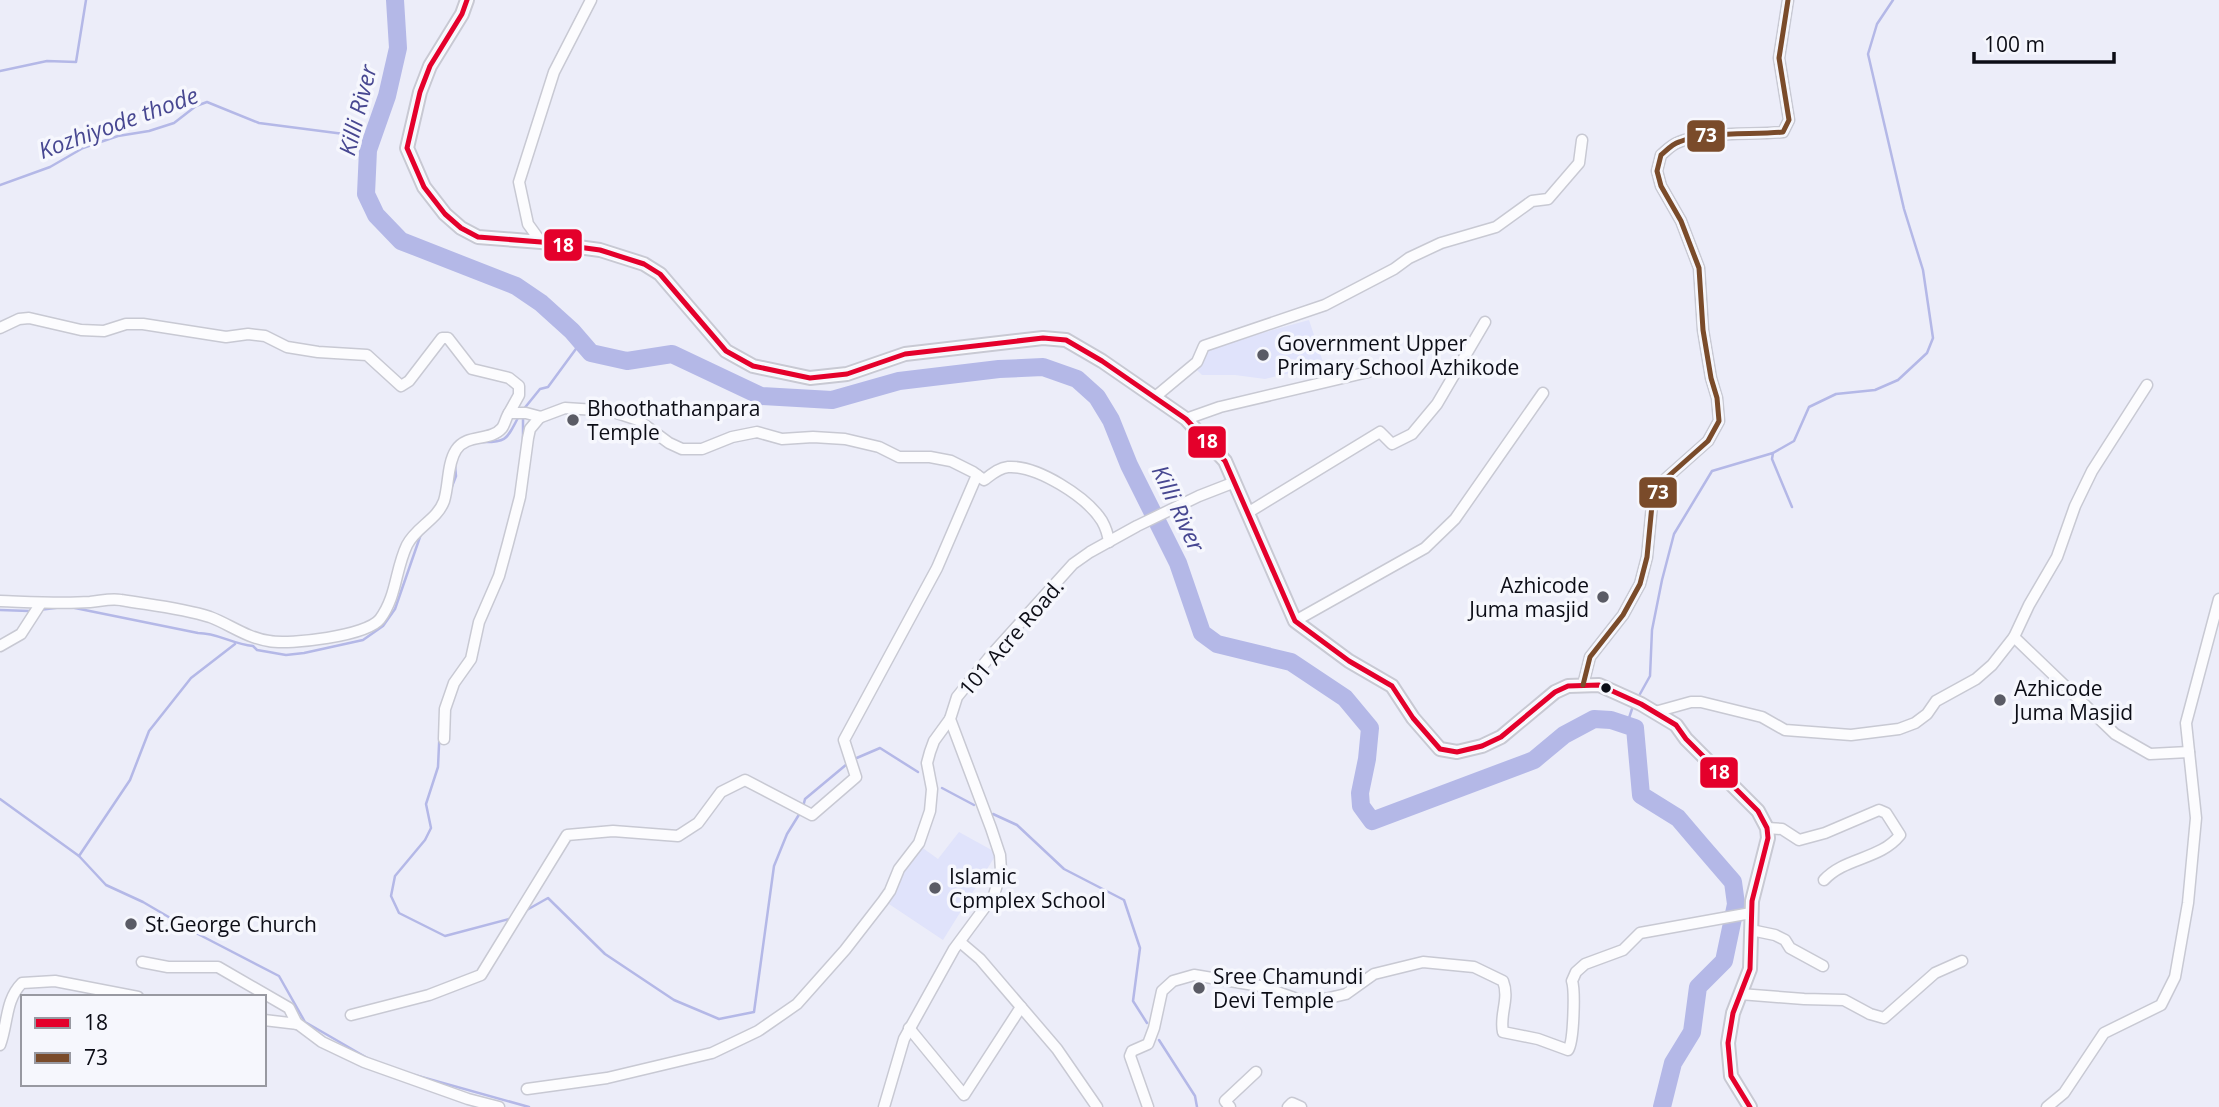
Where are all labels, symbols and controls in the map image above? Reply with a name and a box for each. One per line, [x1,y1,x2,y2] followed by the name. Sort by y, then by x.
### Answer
[1974,21,2114,65] scale bar
[1984,30,2045,58] text: 100 m
[330,61,384,159] water label: Killi River
[34,78,202,166] water label: Kozhiyode thode
[1686,119,1726,153] line badge: 73
[1695,122,1717,148] text: 73
[543,228,583,262] line badge: 18
[552,232,574,258] text: 18
[1277,329,1519,381] place label: Government Upper Primary School Azhikode
[1255,347,1271,363] marker: Government Upper Primary School Azhikode
[587,394,760,446] place label: Bhoothathanpara Temple
[565,412,581,428] marker: Bhoothathanpara Temple
[1187,425,1227,459] line badge: 18
[1196,428,1218,454] text: 18
[1145,459,1213,557] water label: Killi River
[1638,476,1678,509] line badge: 73
[1647,479,1669,505] text: 73
[1467,571,1589,623] place label: Azhicode Juma masjid
[952,573,1070,701] street label: 101 Acre Road.
[1595,589,1611,605] marker: Azhicode Juma masjid
[2012,674,2133,726] place label: Azhicode Juma Masjid
[1599,681,1613,695] unlabelled marker
[1992,692,2008,708] marker: Azhicode Juma Masjid
[1699,756,1739,789] line badge: 18
[1708,759,1730,785] text: 18
[949,862,1106,914] place label: Islamic Cpmplex School
[927,880,943,896] marker: Islamic Cpmplex School
[145,910,317,938] place label: St.George Church
[123,916,139,932] marker: St.George Church
[1213,962,1363,1014] place label: Sree Chamundi Devi Temple
[1191,980,1207,996] marker: Sree Chamundi Devi Temple
[21,995,266,1086] legend
[84,1008,108,1036] text: 18
[84,1043,108,1071] text: 73

